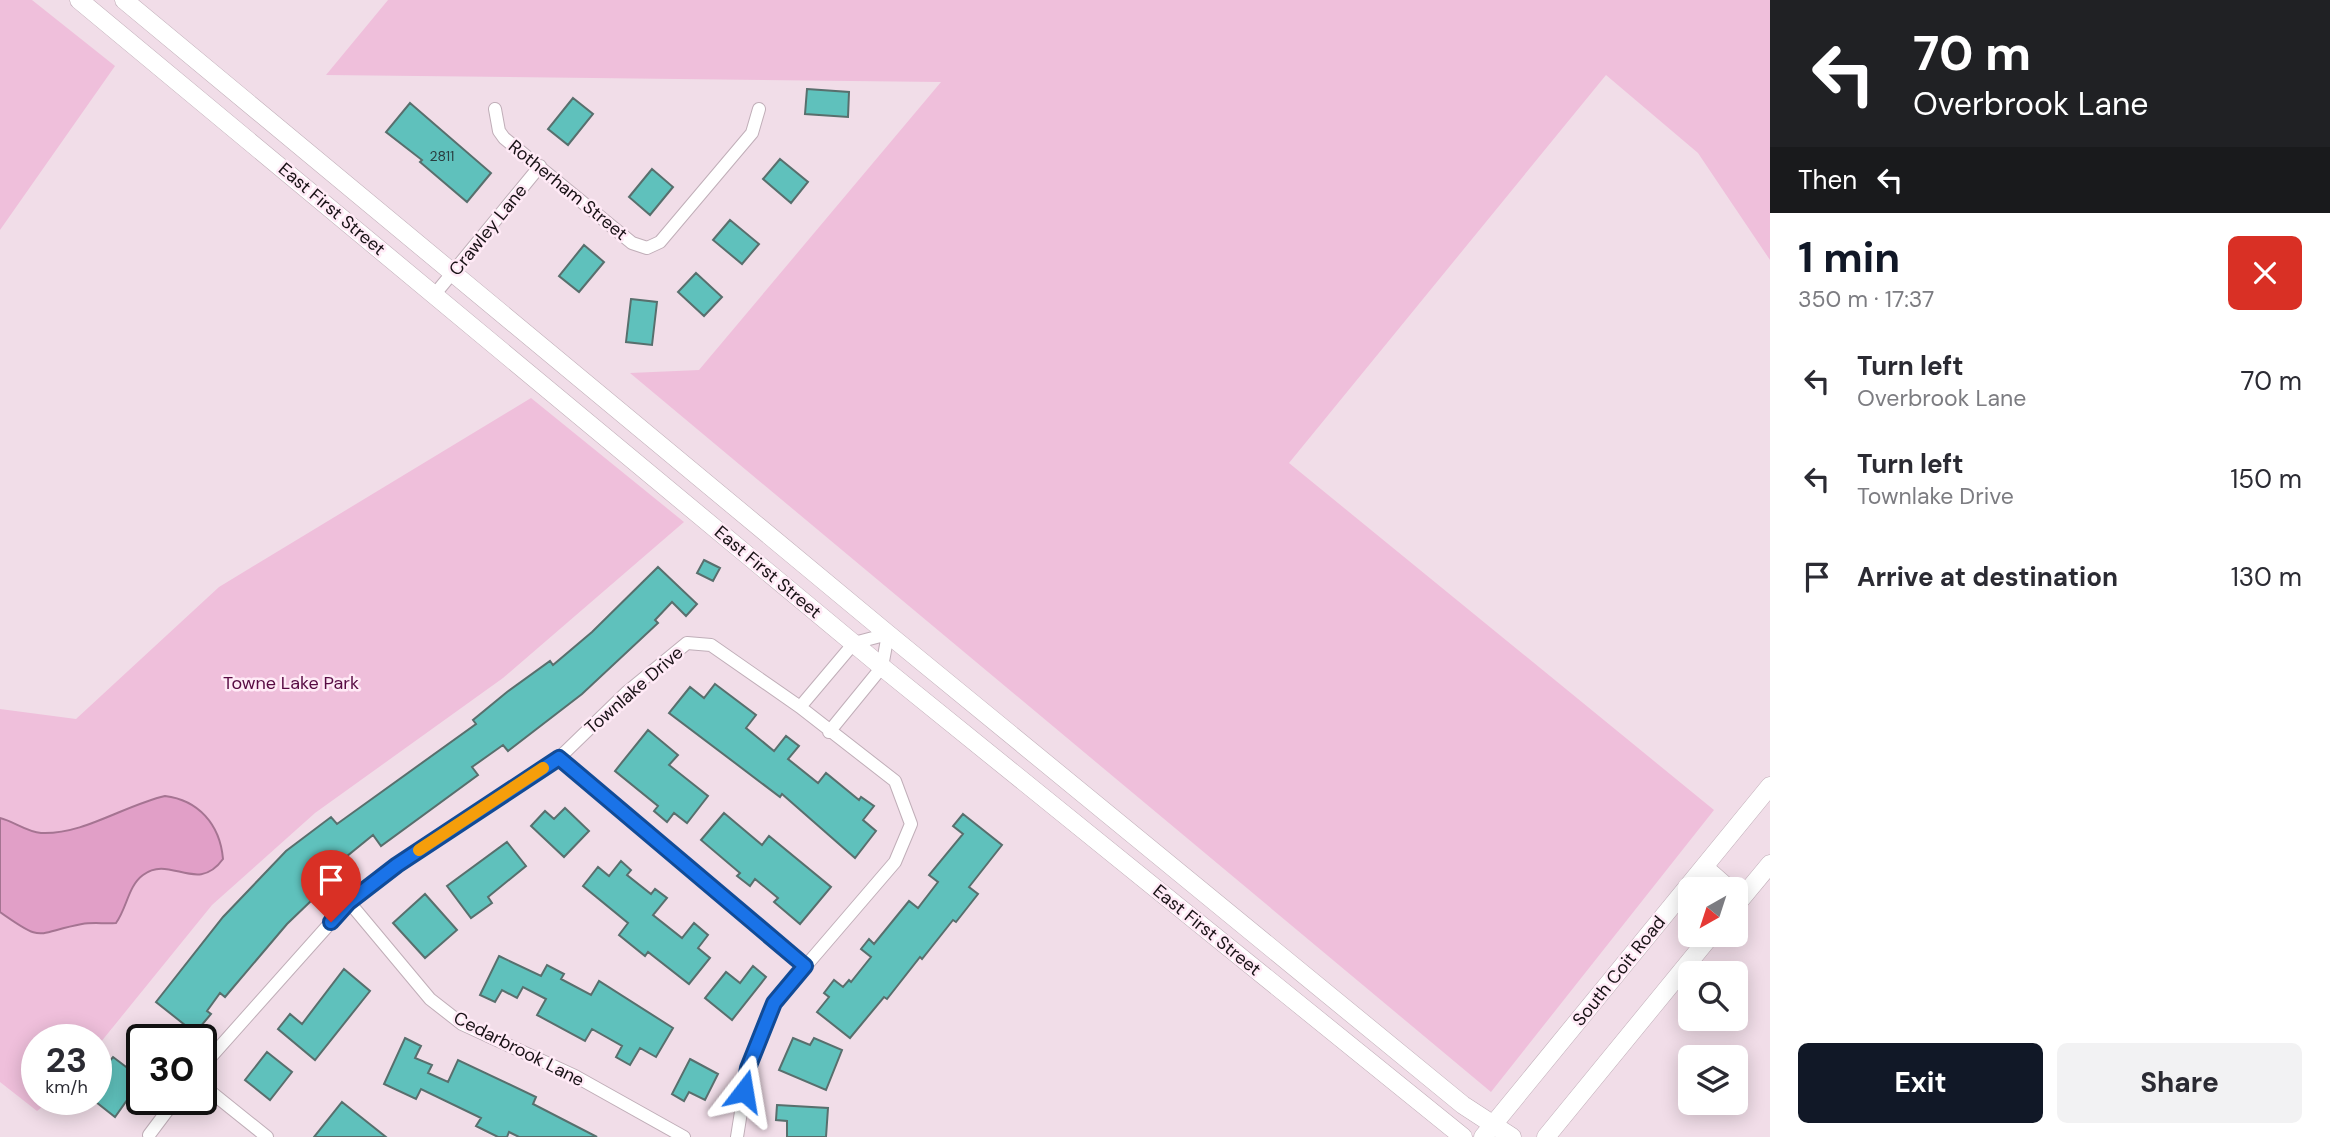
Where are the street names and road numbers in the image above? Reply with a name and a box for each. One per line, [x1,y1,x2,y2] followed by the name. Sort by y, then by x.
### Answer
[503,134,633,246] street label: Rotherham Street
[274,157,390,261] street label: East First Street
[444,179,532,281] street label: Crawley Lane
[710,520,826,624] street label: East First Street
[580,641,688,739] street label: Townlake Drive
[1148,879,1266,981] street label: East First Street
[1567,911,1671,1031] street label: South Coit Road
[450,1006,588,1092] street label: Cedarbrook Lane

